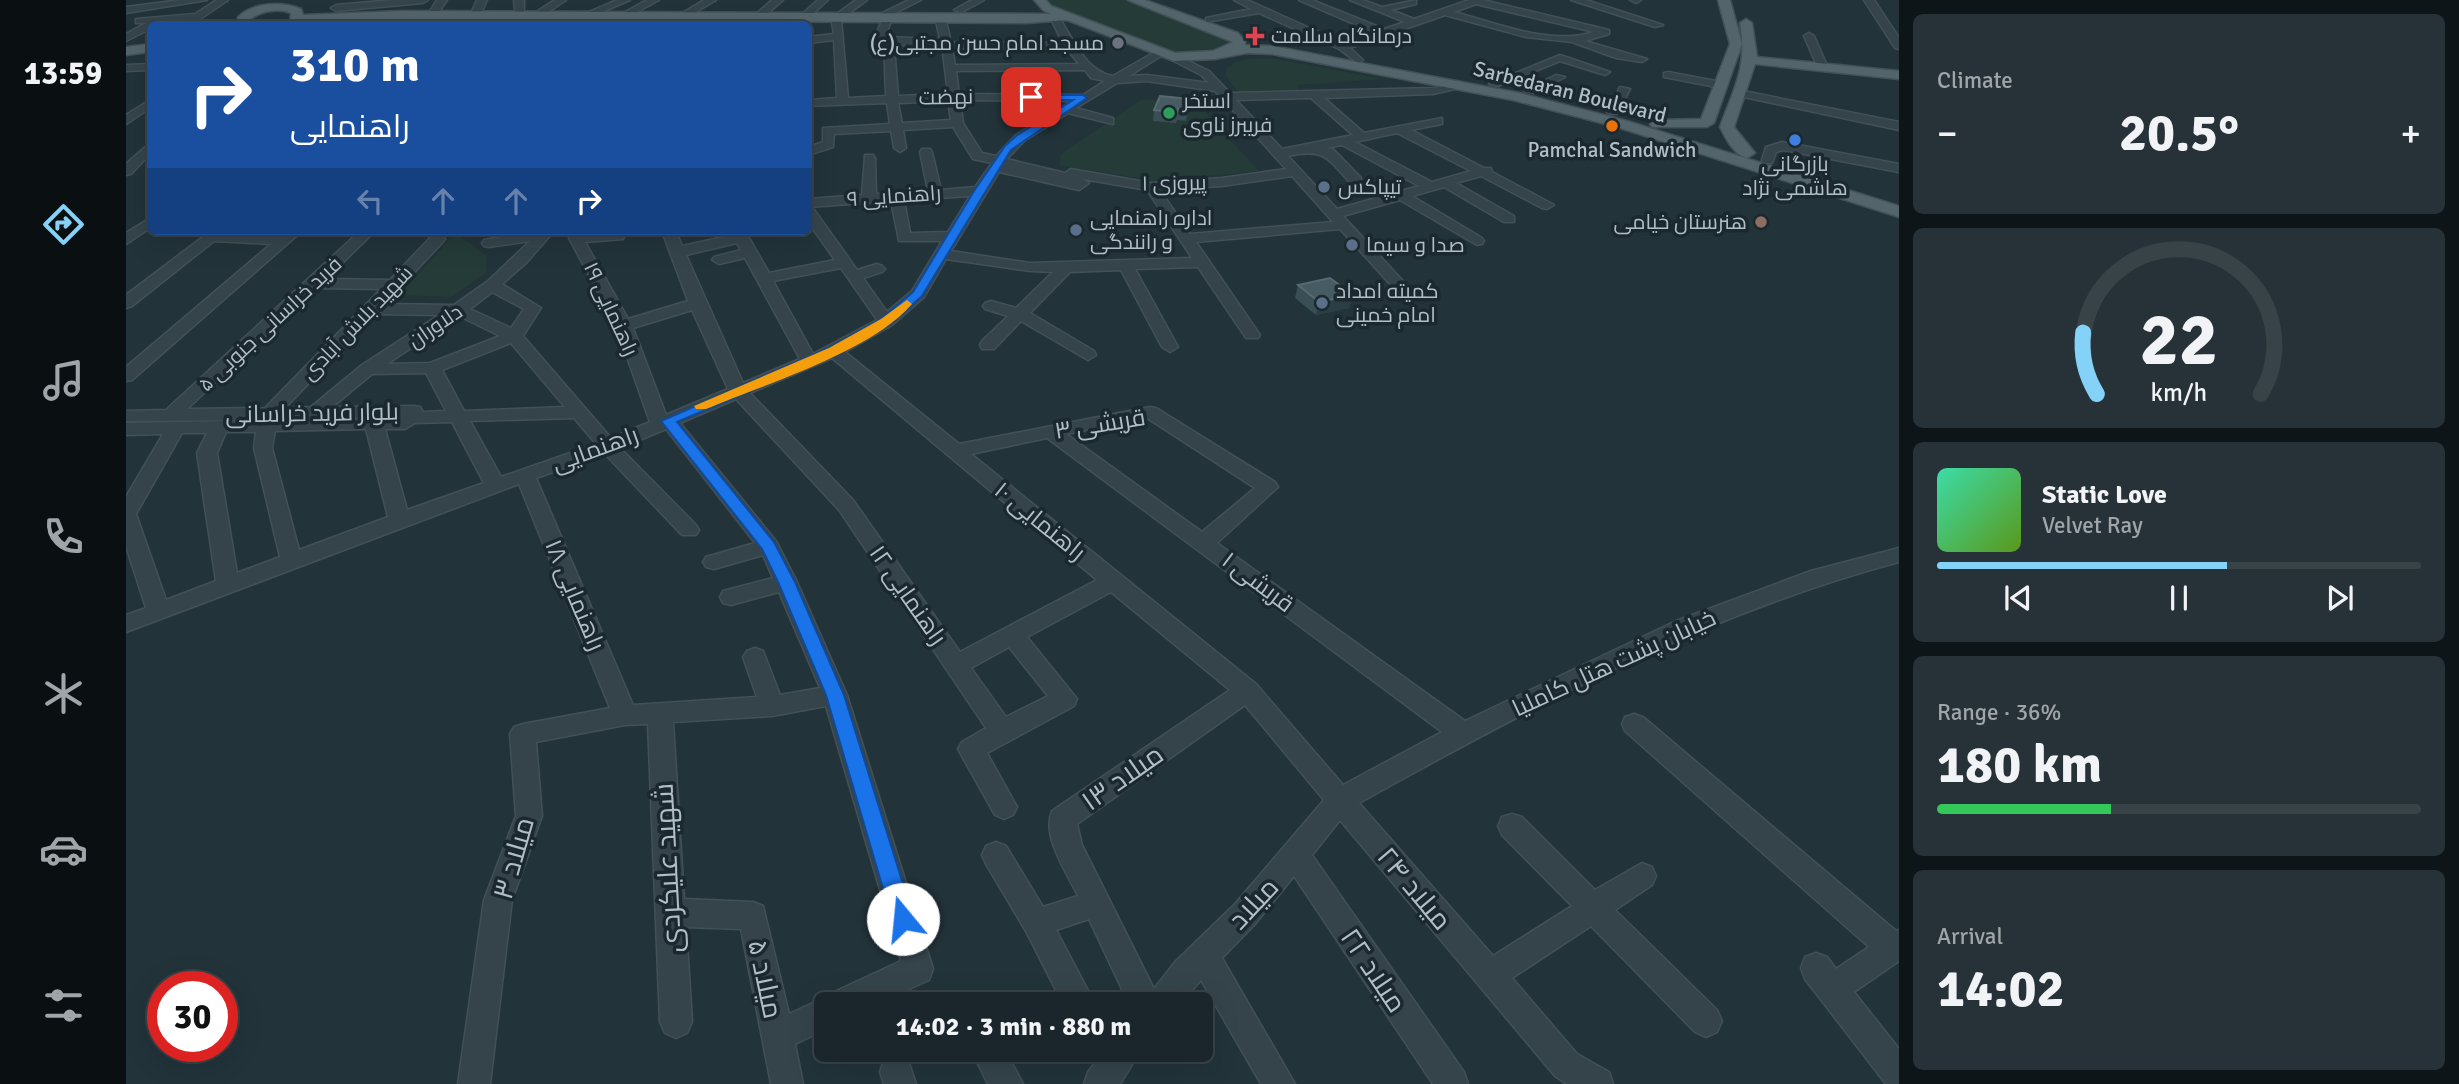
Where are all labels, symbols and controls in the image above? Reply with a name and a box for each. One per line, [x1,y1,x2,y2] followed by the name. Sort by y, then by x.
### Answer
[1271,23,1412,49] place label: درمانگاه سلامت
[1245,26,1265,46] marker: درمانگاه سلامت
[870,30,1104,57] place label: مسجد امام حسن مجتبی(ع)
[290,35,420,95] text: 310 m
[1110,35,1126,51] marker: مسجد امام حسن مجتبی(ع)
[175,49,266,140] icon: right
[24,54,102,93] text: 13:59
[1471,55,1669,129] street label: Sarbedaran Boulevard
[1937,66,2013,95] text: Climate
[1001,67,1061,127] pin
[1012,78,1050,116] icon: arrive
[919,84,973,110] street label: نهضت
[1182,88,1272,138] place label: استخر فریبرز ناوی
[2119,101,2239,165] text: 20.5°
[1161,105,1177,121] marker: استخر فریبرز ناوی
[290,107,410,146] text: راهنمایی
[1937,110,1958,157] text: −
[2400,110,2421,157] text: +
[1604,118,1620,134] marker: Pamchal Sandwich
[1787,132,1803,148] marker: بازرگانی هاشمی نژاد
[1528,137,1696,163] place label: Pamchal Sandwich
[1742,151,1848,201] place label: بازرگانی هاشمی نژاد
[1141,169,1207,198] street label: پیروزی ۱
[1338,174,1402,200] place label: تیپاکس
[1316,179,1332,195] marker: تیپاکس
[846,180,942,212] street label: راهنمایی ۹
[351,182,389,220] icon: left
[424,182,462,220] icon: ahead
[497,182,535,220] icon: ahead
[570,182,608,220] icon: right
[39,200,88,249] icon: directions
[1090,205,1212,255] place label: اداره راهنمایی و رانندگی
[1613,209,1747,235] place label: هنرستان خیامی
[1753,214,1769,230] marker: هنرستان خیامی
[1068,222,1084,238] marker: اداره راهنمایی و رانندگی
[1366,232,1465,258] place label: صدا و سیما
[1344,237,1360,253] marker: صدا و سیما
[193,251,347,397] street label: فرید خراسانی جنوبی ۵
[578,258,644,360] street label: راهنمایی ۱۹
[296,260,418,386] street label: شهید بلاش آبادی
[1336,278,1439,329] place label: کمیته امداد امام خمینی
[1314,295,1330,311] marker: کمیته امداد امام خمینی
[2140,296,2218,385] text: 22
[403,298,467,354] street label: دلاوران
[39,356,88,405] icon: music
[2151,377,2207,408] text: km/h
[225,396,399,430] street label: بلوار فرید خراسانی
[1052,402,1148,446] street label: قریشی ۳
[548,420,642,478] street label: راهنمایی
[988,475,1092,567] street label: راهنمایی ۱۰
[2042,479,2167,511] text: Static Love
[2042,511,2143,540] text: Velvet Ray
[39,512,88,561] icon: phone
[538,535,612,655] street label: راهنمایی ۱۸
[863,539,953,651] street label: راهنمایی ۱۲
[1216,545,1300,619] street label: قریشی ۱
[1999,579,2037,617] icon: previous
[2160,579,2198,617] icon: pause
[2321,579,2359,617] icon: next
[1507,603,1721,724] street label: خیابان پشت هتل کاملیا
[39,669,88,718] icon: climate
[1937,698,2061,727] text: Range · 36%
[1937,733,2102,797] text: 180 km
[1075,737,1170,818] street label: میلاد ۱۳
[647,782,689,954] street label: شهید علیکردی
[486,813,542,903] street label: میلاد ۳
[39,825,88,874] icon: car
[1370,840,1459,937] street label: میلاد ۲۴
[1221,871,1286,937] street label: میلاد
[866,882,940,956] position arrow
[1333,922,1414,1019] street label: میلاد ۲۲
[1937,922,2003,951] text: Arrival
[740,937,790,1022] street label: میلاد ۵
[1937,957,2065,1021] text: 14:02
[147,971,238,1062] speed limit sign: 30
[39,981,88,1030] icon: filters
[896,1011,1131,1043] text: 14:02 · 3 min · 880 m

